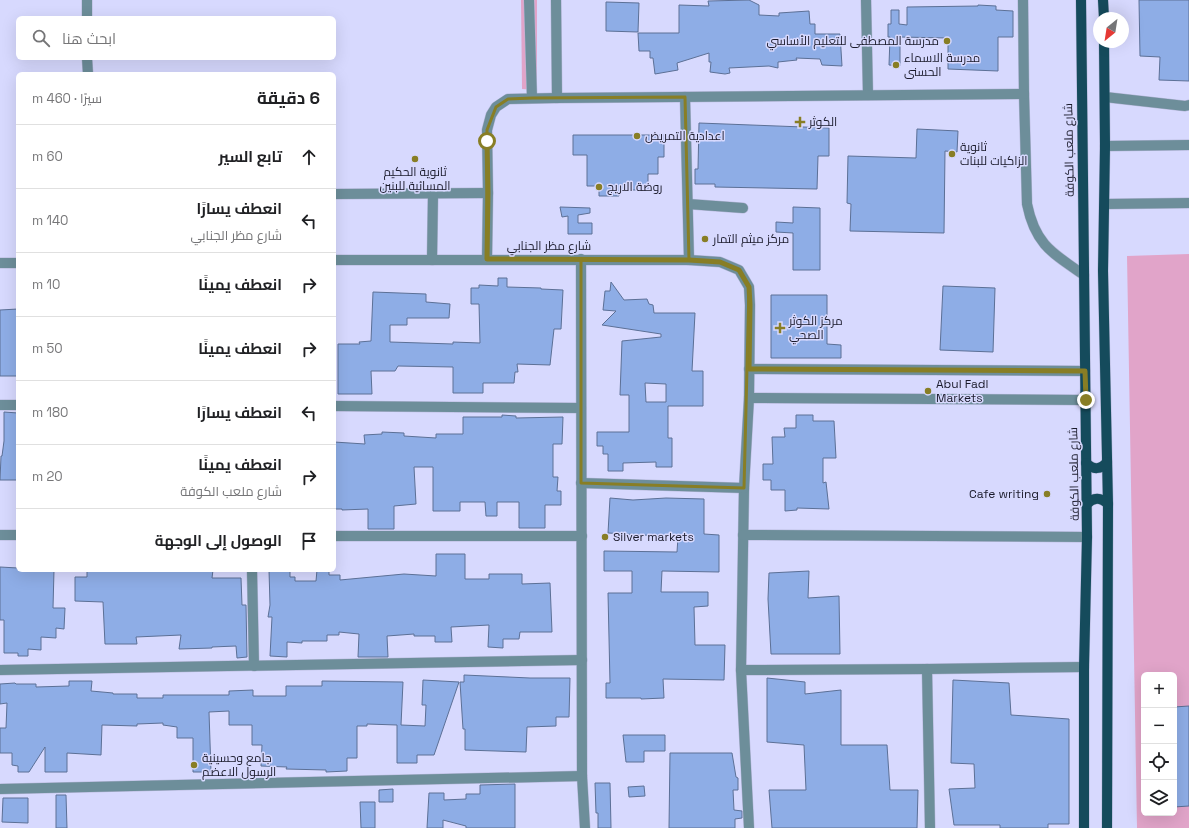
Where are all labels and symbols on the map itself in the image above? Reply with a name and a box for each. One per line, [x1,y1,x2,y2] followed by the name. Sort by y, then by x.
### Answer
[1093,12,1129,48] north arrow
[766,33,939,51] place label: مدرسة المصطفى للتعليم الأساسي
[942,36,952,46] marker: مدرسة المصطفى للتعليم الأساسي
[904,50,980,80] place label: مدرسة الاسماء الحسنى
[891,60,901,70] marker: مدرسة الاسماء الحسنى
[1060,103,1078,197] street label: شارع ملعب الكوفة
[808,114,837,130] place label: الكوثر
[794,116,806,128] marker: الكوثر
[645,128,725,144] place label: اعدادية التمريض
[632,131,642,141] marker: اعدادية التمريض
[478,132,496,150] route start
[960,139,1028,169] place label: ثانوية الزاكيات للبنات
[947,149,957,159] marker: ثانوية الزاكيات للبنات
[410,154,420,164] marker: ثانوية الحكيم المسائية للبنين
[379,164,451,194] place label: ثانوية الحكيم المسائية للبنين
[607,179,662,195] place label: روضة الاريج
[594,182,604,192] marker: روضة الاريج
[712,231,789,247] place label: مركز ميثم التمار
[700,234,710,244] marker: مركز ميثم التمار
[507,238,591,256] street label: شارع مظر الجنابي
[788,313,843,345] place label: مركز الكوثر الصحي
[774,322,786,334] marker: مركز الكوثر الصحي
[936,376,988,406] place label: Abul Fadl Markets
[923,386,933,396] marker: Abul Fadl Markets
[1077,391,1095,409] route end
[1065,427,1083,521] street label: شارع ملعب الكوفة
[969,486,1039,502] place label: Cafe writing
[1042,489,1052,499] marker: Cafe writing
[613,529,694,545] place label: Silver markets
[600,532,610,542] marker: Silver markets
[202,750,276,780] place label: جامع وحسينية الرسول الاعضم
[189,760,199,770] marker: جامع وحسينية الرسول الاعضم

